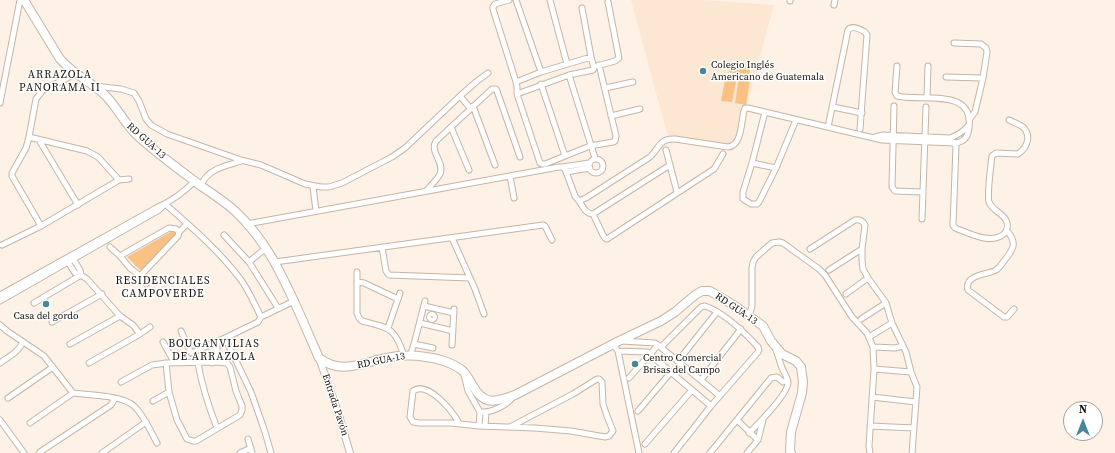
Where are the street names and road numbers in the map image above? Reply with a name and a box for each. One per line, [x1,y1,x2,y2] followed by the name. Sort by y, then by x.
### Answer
[124,120,168,162] street label: RD GUA-13
[713,290,759,328] street label: RD GUA-13
[356,350,406,372] street label: RD GUA-13
[319,372,351,438] street label: Entrada Pavón

